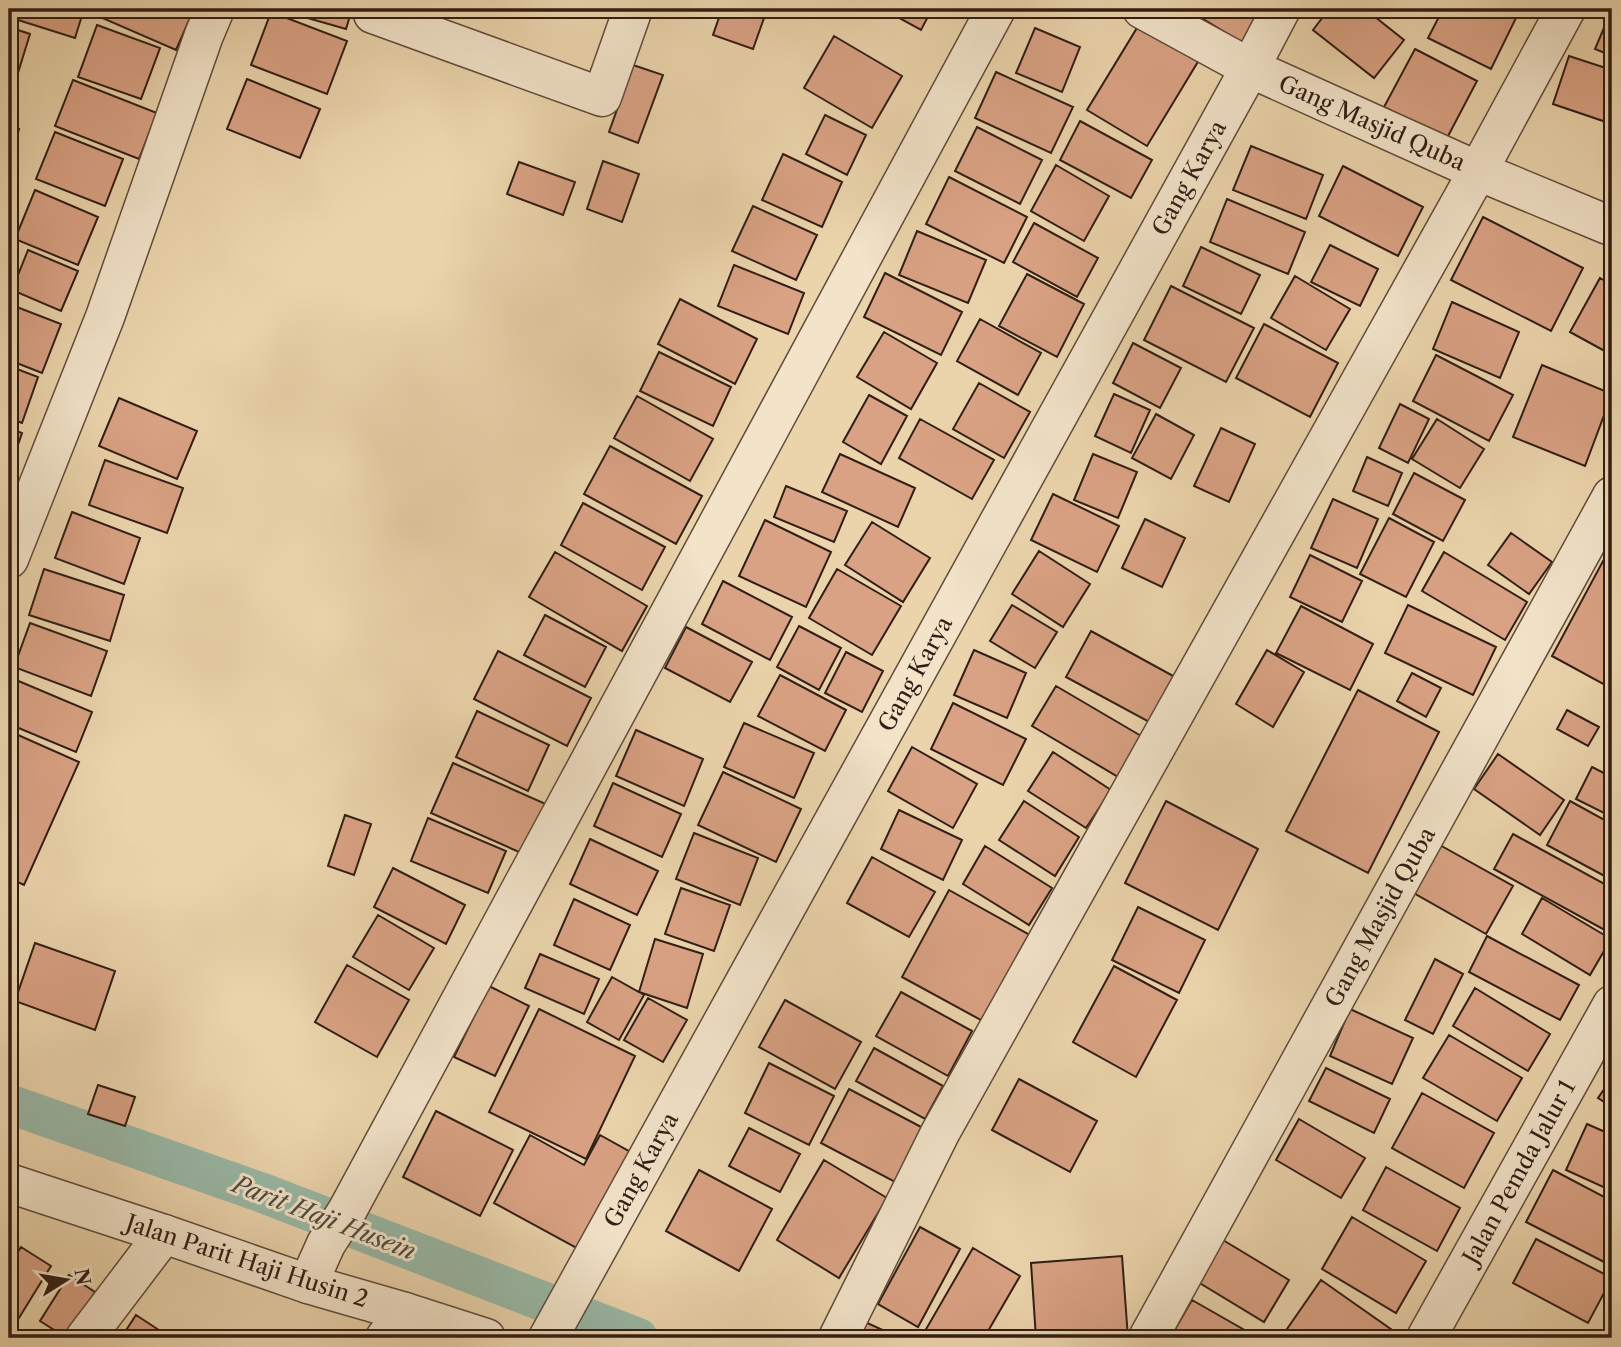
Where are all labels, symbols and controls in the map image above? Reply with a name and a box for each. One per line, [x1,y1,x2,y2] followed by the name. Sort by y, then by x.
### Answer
[1274,69,1471,177] street label: Gang Masjid Quba
[1146,115,1233,240] street label: Gang Karya
[872,611,959,736] street label: Gang Karya
[1319,821,1442,1012] street label: Gang Masjid Quba
[1455,1075,1581,1272] street label: Jalan Pemda Jalur 1
[598,1107,685,1232] street label: Gang Karya
[227,1169,420,1266] water label: Parit Haji Husein
[120,1208,372,1313] street label: Jalan Parit Haji Husin 2
[32,1246,102,1316] north arrow
[69,1267,95,1287] text: N

